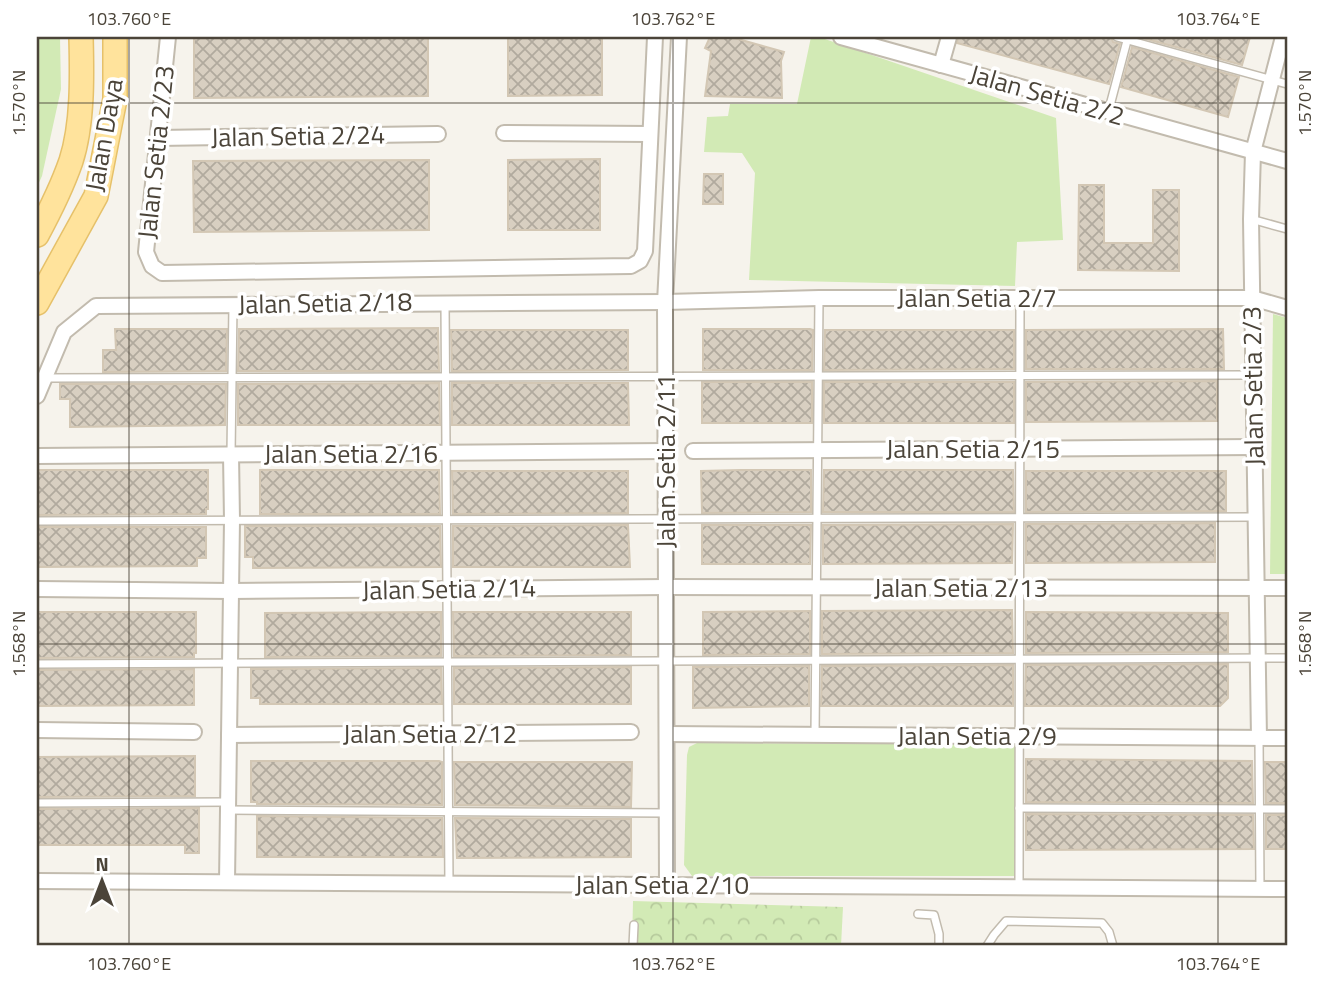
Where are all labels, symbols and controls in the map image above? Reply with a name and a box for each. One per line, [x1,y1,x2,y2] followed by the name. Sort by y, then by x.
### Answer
[87,5,171,32] text: 103.760°E
[631,5,715,32] text: 103.762°E
[1176,5,1260,32] text: 103.764°E
[965,54,1129,135] street label: Jalan Setia 2/2
[127,63,184,241] street label: Jalan Setia 2/23
[5,70,32,136] text: 1.570°N
[1291,70,1318,136] text: 1.570°N
[74,75,133,195] street label: Jalan Daya
[210,114,385,157] street label: Jalan Setia 2/24
[897,278,1057,317] street label: Jalan Setia 2/7
[237,281,412,324] street label: Jalan Setia 2/18
[1232,306,1273,466] street label: Jalan Setia 2/3
[646,374,685,548] street label: Jalan Setia 2/11
[886,429,1060,468] street label: Jalan Setia 2/15
[264,434,438,473] street label: Jalan Setia 2/16
[361,567,536,610] street label: Jalan Setia 2/14
[874,568,1048,607] street label: Jalan Setia 2/13
[5,611,32,677] text: 1.568°N
[1291,611,1318,677] text: 1.568°N
[343,714,517,753] street label: Jalan Setia 2/12
[897,716,1057,755] street label: Jalan Setia 2/9
[66,846,136,916] north arrow
[95,849,109,878] text: N
[575,865,749,904] street label: Jalan Setia 2/10
[87,950,171,977] text: 103.760°E
[631,950,715,977] text: 103.762°E
[1176,950,1260,977] text: 103.764°E

